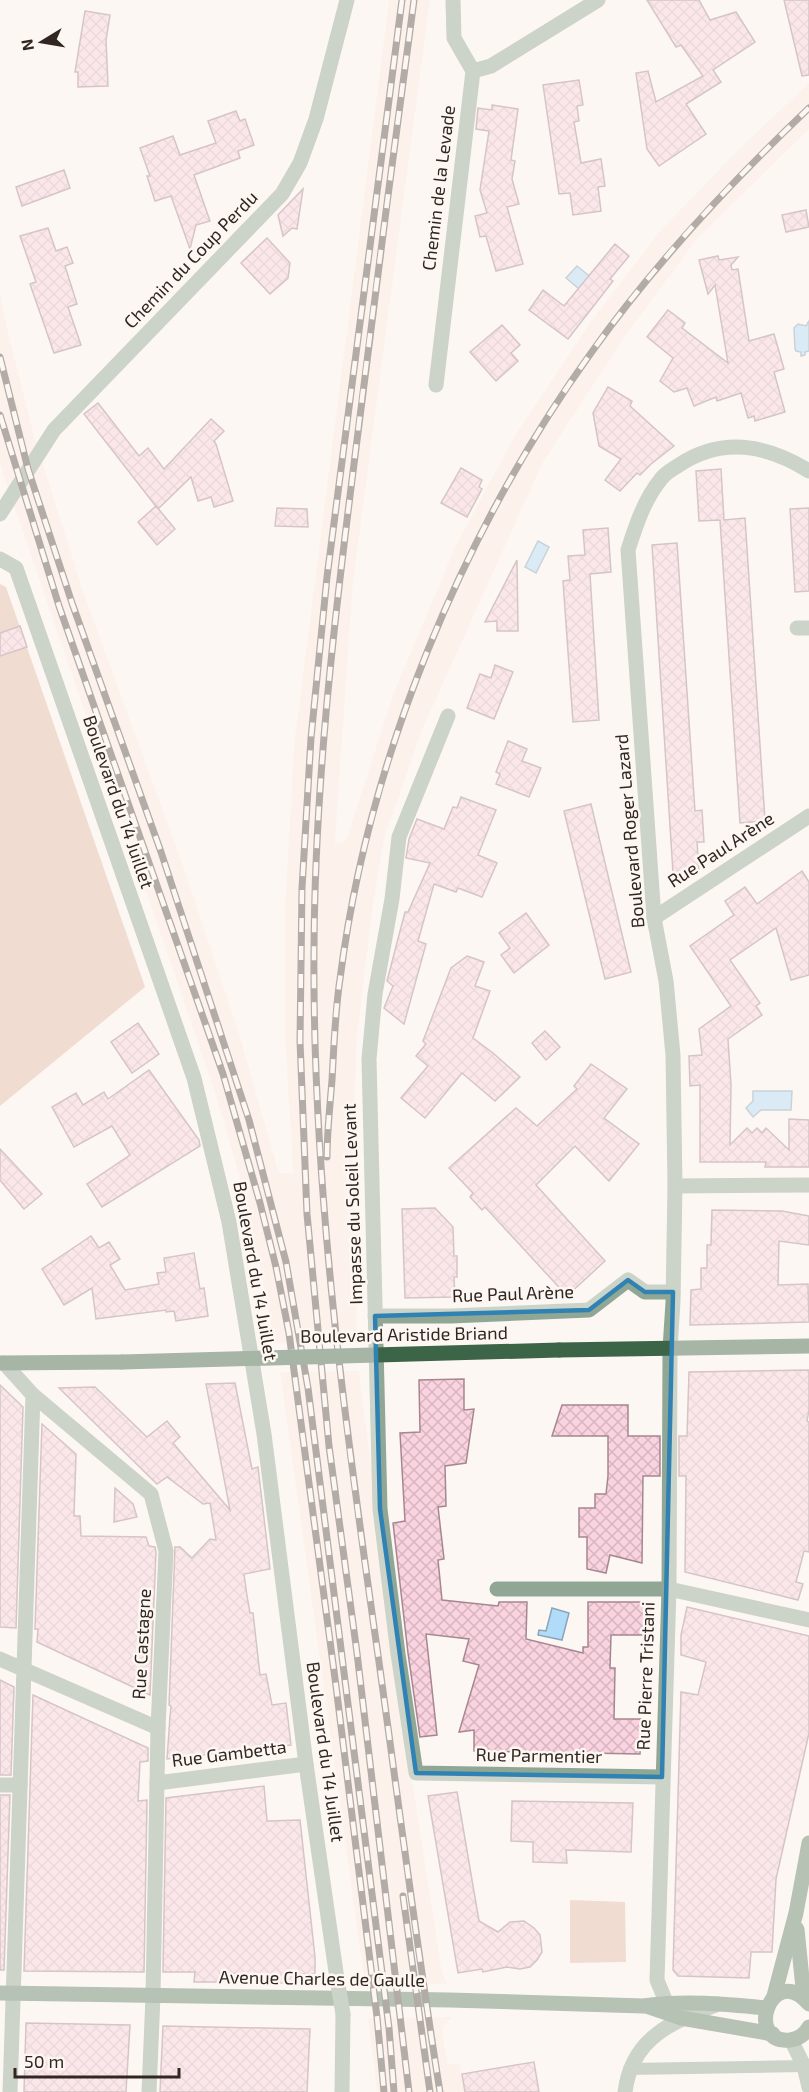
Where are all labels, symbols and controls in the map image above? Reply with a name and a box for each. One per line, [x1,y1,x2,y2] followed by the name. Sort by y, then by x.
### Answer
[12,12,72,72] north arrow
[16,37,37,52] text: N
[417,104,459,272] street label: Chemin de la Levade
[119,186,262,333] street label: Chemin du Coup Perdu
[79,712,159,891] street label: Boulevard du 14 Juillet
[610,733,648,929] street label: Boulevard Roger Lazard
[663,807,778,892] street label: Rue Paul Arène
[337,1103,367,1305] street label: Impasse du Soleil Levant
[229,1179,283,1362] street label: Boulevard du 14 Juillet
[452,1280,574,1306] street label: Rue Paul Arène
[300,1321,508,1347] street label: Boulevard Aristide Briand
[127,1588,155,1700] street label: Rue Castagne
[631,1601,659,1751] street label: Rue Pierre Tristani
[302,1660,350,1844] street label: Boulevard du 14 Juillet
[170,1735,288,1771] street label: Rue Gambetta
[475,1743,603,1767] street label: Rue Parmentier
[219,1965,425,1991] street label: Avenue Charles de Gaulle
[15,2041,178,2079] scale bar
[24,2050,64,2072] text: 50 m

